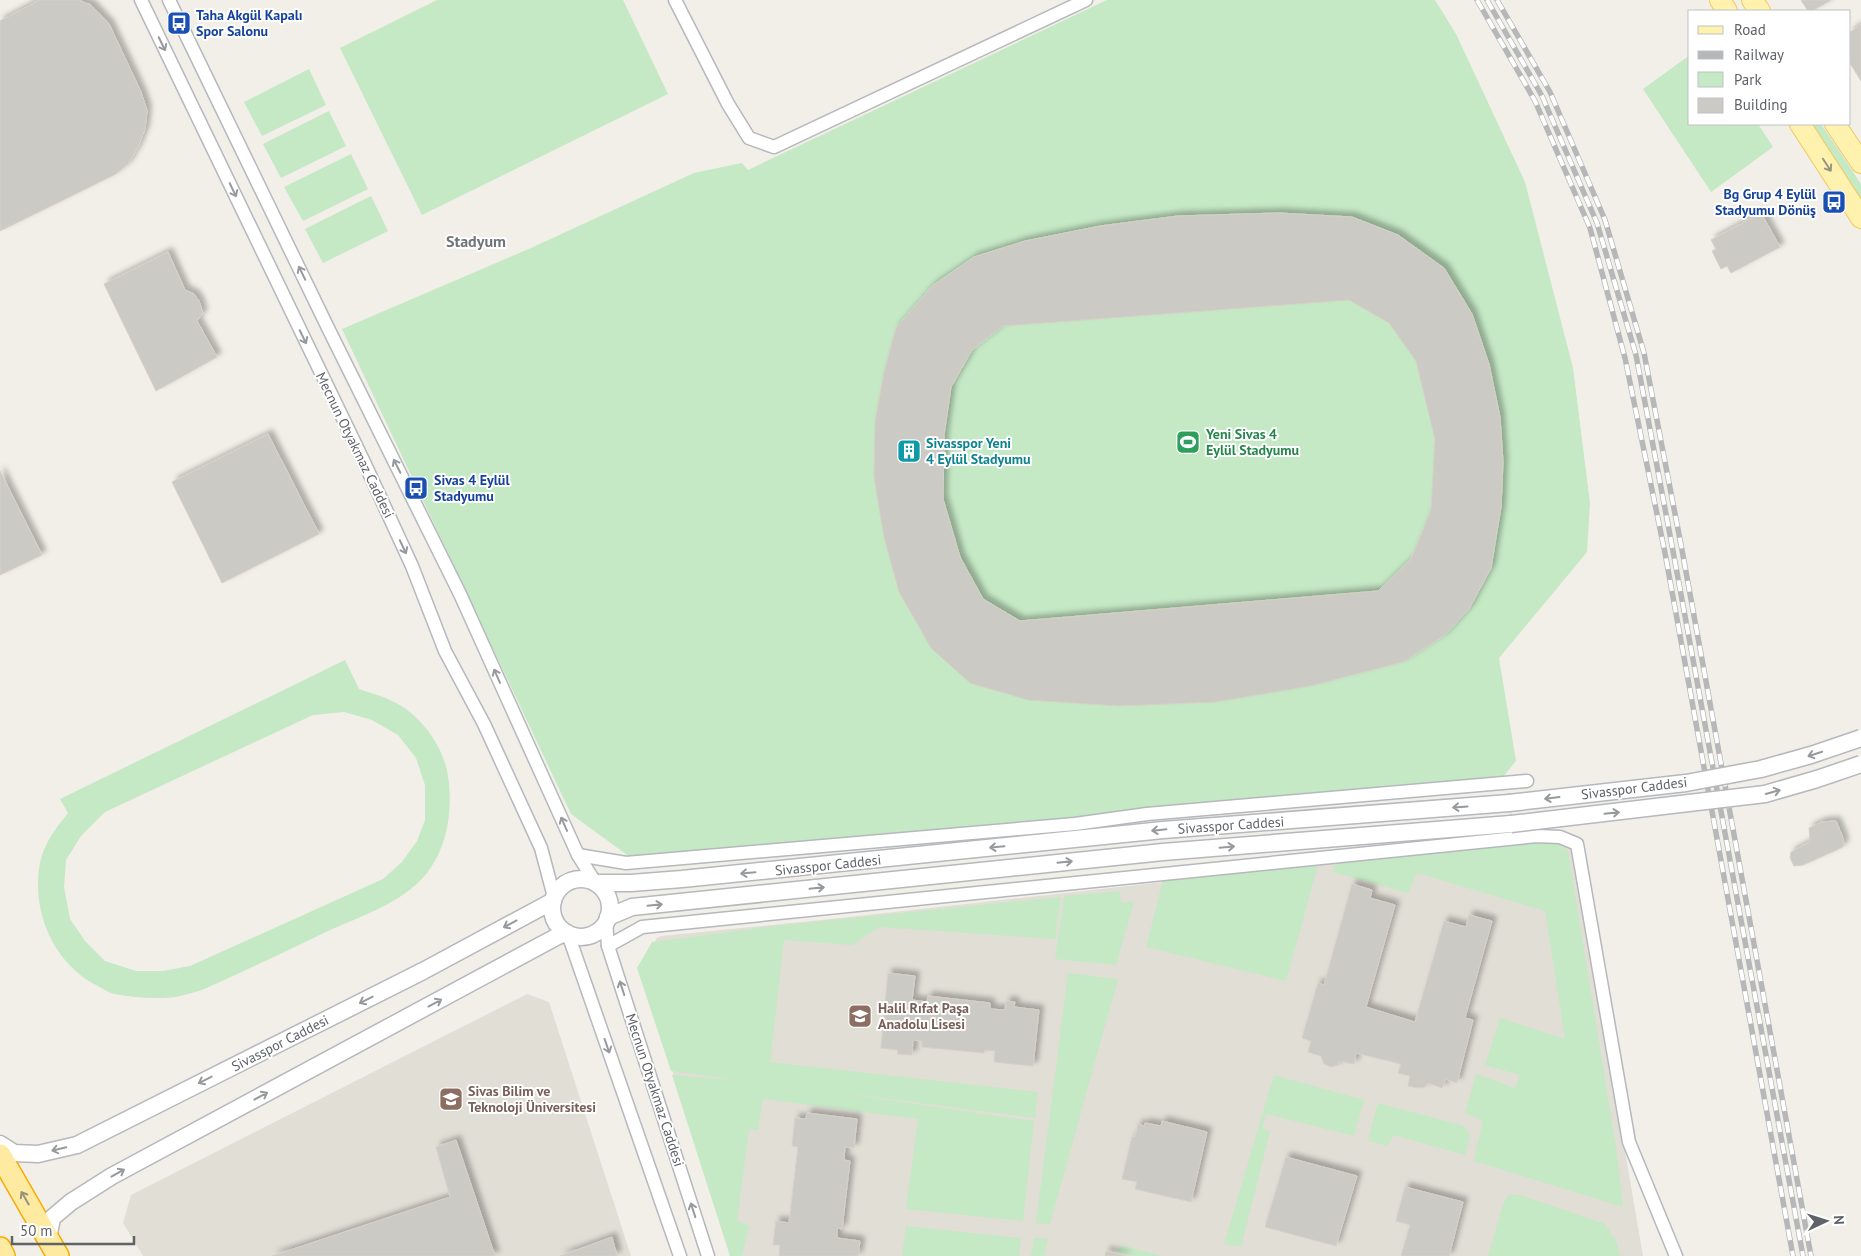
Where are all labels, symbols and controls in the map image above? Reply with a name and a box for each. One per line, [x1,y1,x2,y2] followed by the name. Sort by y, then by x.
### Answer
[196,6,303,40] place label: Taha Akgül Kapalı Spor Salonu
[166,10,192,36] bus stop icon: Taha Akgül Kapalı Spor Salonu
[1688,10,1851,125] legend
[1734,20,1766,39] text: Road
[158,36,167,51] one-way arrow
[1734,45,1784,64] text: Railway
[1734,70,1762,89] text: Park
[1734,95,1788,114] text: Building
[1822,157,1832,171] one-way arrow
[228,182,238,197] one-way arrow
[1715,185,1817,219] place label: Bg Grup 4 Eylül Stadyumu Dönüş
[1821,189,1847,215] bus stop icon: Bg Grup 4 Eylül Stadyumu Dönüş
[446,231,506,251] district label: Stadyum
[297,266,306,281] one-way arrow
[299,329,308,344] one-way arrow
[312,369,398,521] street label: Mecnun Otyakmaz Caddesi
[1205,425,1299,459] place label: Yeni Sivas 4 Eylül Stadyumu
[1175,429,1201,455] sports icon: Yeni Sivas 4 Eylül Stadyumu
[926,434,1031,468] place label: Sivasspor Yeni 4 Eylül Stadyumu
[896,438,922,464] building icon: Sivasspor Yeni 4 Eylül Stadyumu
[392,459,401,474] one-way arrow
[434,471,510,505] place label: Sivas 4 Eylül Stadyumu
[403,475,429,501] bus stop icon: Sivas 4 Eylül Stadyumu
[399,539,409,554] one-way arrow
[492,669,502,684] one-way arrow
[1807,749,1823,759] one-way arrow
[1580,773,1688,803] street label: Sivasspor Caddesi
[1764,786,1780,796] one-way arrow
[1544,793,1560,803] one-way arrow
[1452,802,1468,811] one-way arrow
[1604,808,1620,818] one-way arrow
[1177,812,1285,838] street label: Sivasspor Caddesi
[559,817,569,832] one-way arrow
[1151,826,1167,835] one-way arrow
[989,842,1005,851] one-way arrow
[1219,843,1235,852] one-way arrow
[774,850,882,880] street label: Sivasspor Caddesi
[1057,858,1073,867] one-way arrow
[741,868,757,878] one-way arrow
[808,883,824,893] one-way arrow
[647,900,663,910] one-way arrow
[503,919,518,929] one-way arrow
[617,981,626,997] one-way arrow
[359,995,374,1005] one-way arrow
[427,997,441,1007] one-way arrow
[878,999,969,1033] place label: Halil Rıfat Paşa Anadolu Lisesi
[847,1003,873,1029] school or university icon: Halil Rıfat Paşa Anadolu Lisesi
[228,1011,332,1075] street label: Sivasspor Caddesi
[622,1011,688,1169] street label: Mecnun Otyakmaz Caddesi
[603,1038,612,1053] one-way arrow
[198,1075,213,1085] one-way arrow
[468,1082,596,1116] place label: Sivas Bilim ve Teknoloji Üniversitesi
[438,1086,464,1112] school or university icon: Sivas Bilim ve Teknoloji Üniversitesi
[253,1091,268,1101] one-way arrow
[51,1145,67,1154] one-way arrow
[110,1168,125,1178] one-way arrow
[20,1191,30,1206] one-way arrow
[1801,1196,1851,1246] north arrow
[688,1202,698,1218] one-way arrow
[12,1214,135,1246] scale bar
[1830,1215,1848,1225] text: N
[20,1221,53,1240] text: 50 m

